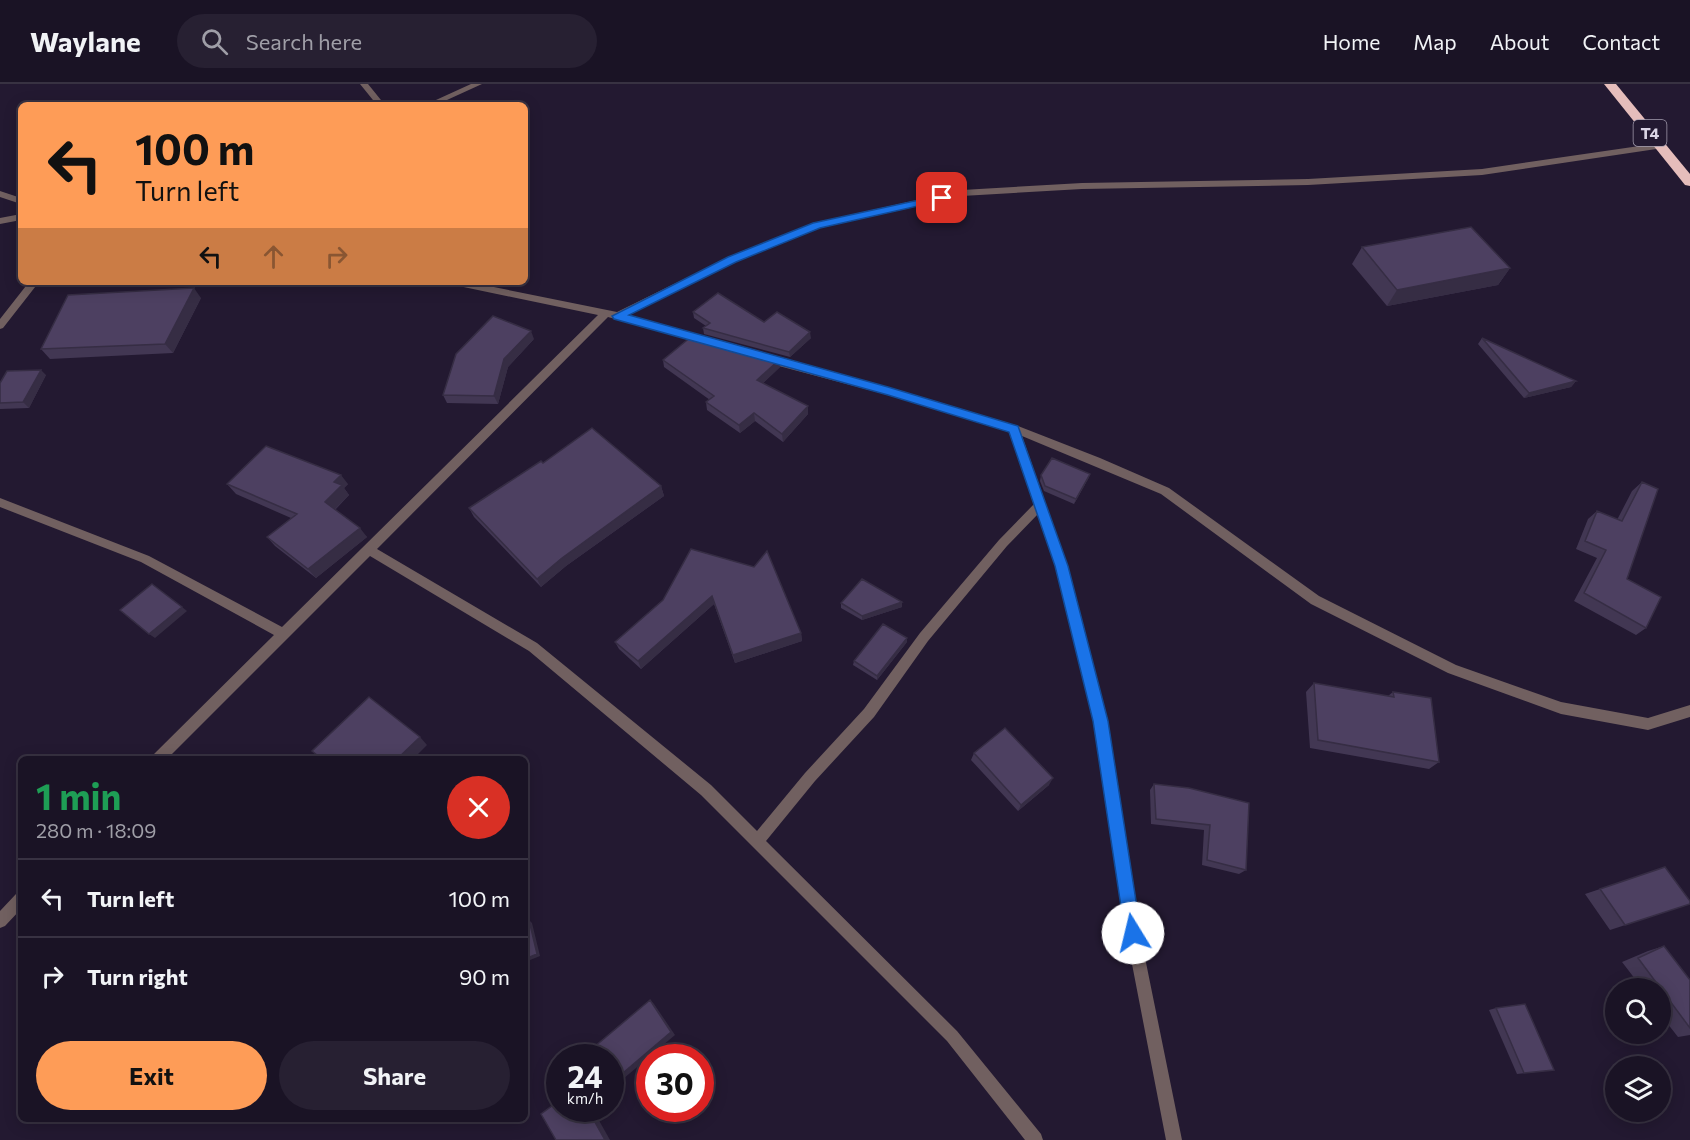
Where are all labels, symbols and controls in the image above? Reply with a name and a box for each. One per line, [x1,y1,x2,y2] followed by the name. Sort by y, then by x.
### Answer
[177,14,597,68] search box
[30,24,141,58] text: Waylane
[198,25,231,58] icon: search
[246,28,362,55] text: Search here
[1323,29,1380,54] text: Home
[1413,29,1457,54] text: Map
[1490,29,1549,54] text: About
[1582,29,1660,54] text: Contact
[1634,120,1666,146] road number: T4
[135,122,255,174] text: 100 m
[36,126,114,204] icon: left
[916,172,967,223] pin
[135,174,239,207] text: Turn left
[925,181,958,214] icon: arrive
[194,240,227,273] icon: left
[257,240,290,273] icon: ahead
[320,240,353,273] icon: right
[36,773,121,817] text: 1 min
[447,776,510,839] button: close
[36,818,157,842] text: 280 m · 18:09
[36,882,69,915] icon: left
[87,885,174,912] text: Turn left
[448,885,510,912] text: 100 m
[1101,901,1165,965] position arrow
[36,960,69,993] icon: right
[87,963,188,990] text: Turn right
[459,963,510,990] text: 90 m
[1605,978,1671,1122] map controls
[1605,978,1671,1044] button: search
[36,1041,267,1110] button: Exit
[279,1041,510,1110] button: Share
[636,1044,714,1122] speed limit sign: 30
[1605,1056,1671,1122] button: layers
[567,1057,603,1094] text: 24
[567,1089,603,1107] text: km/h

